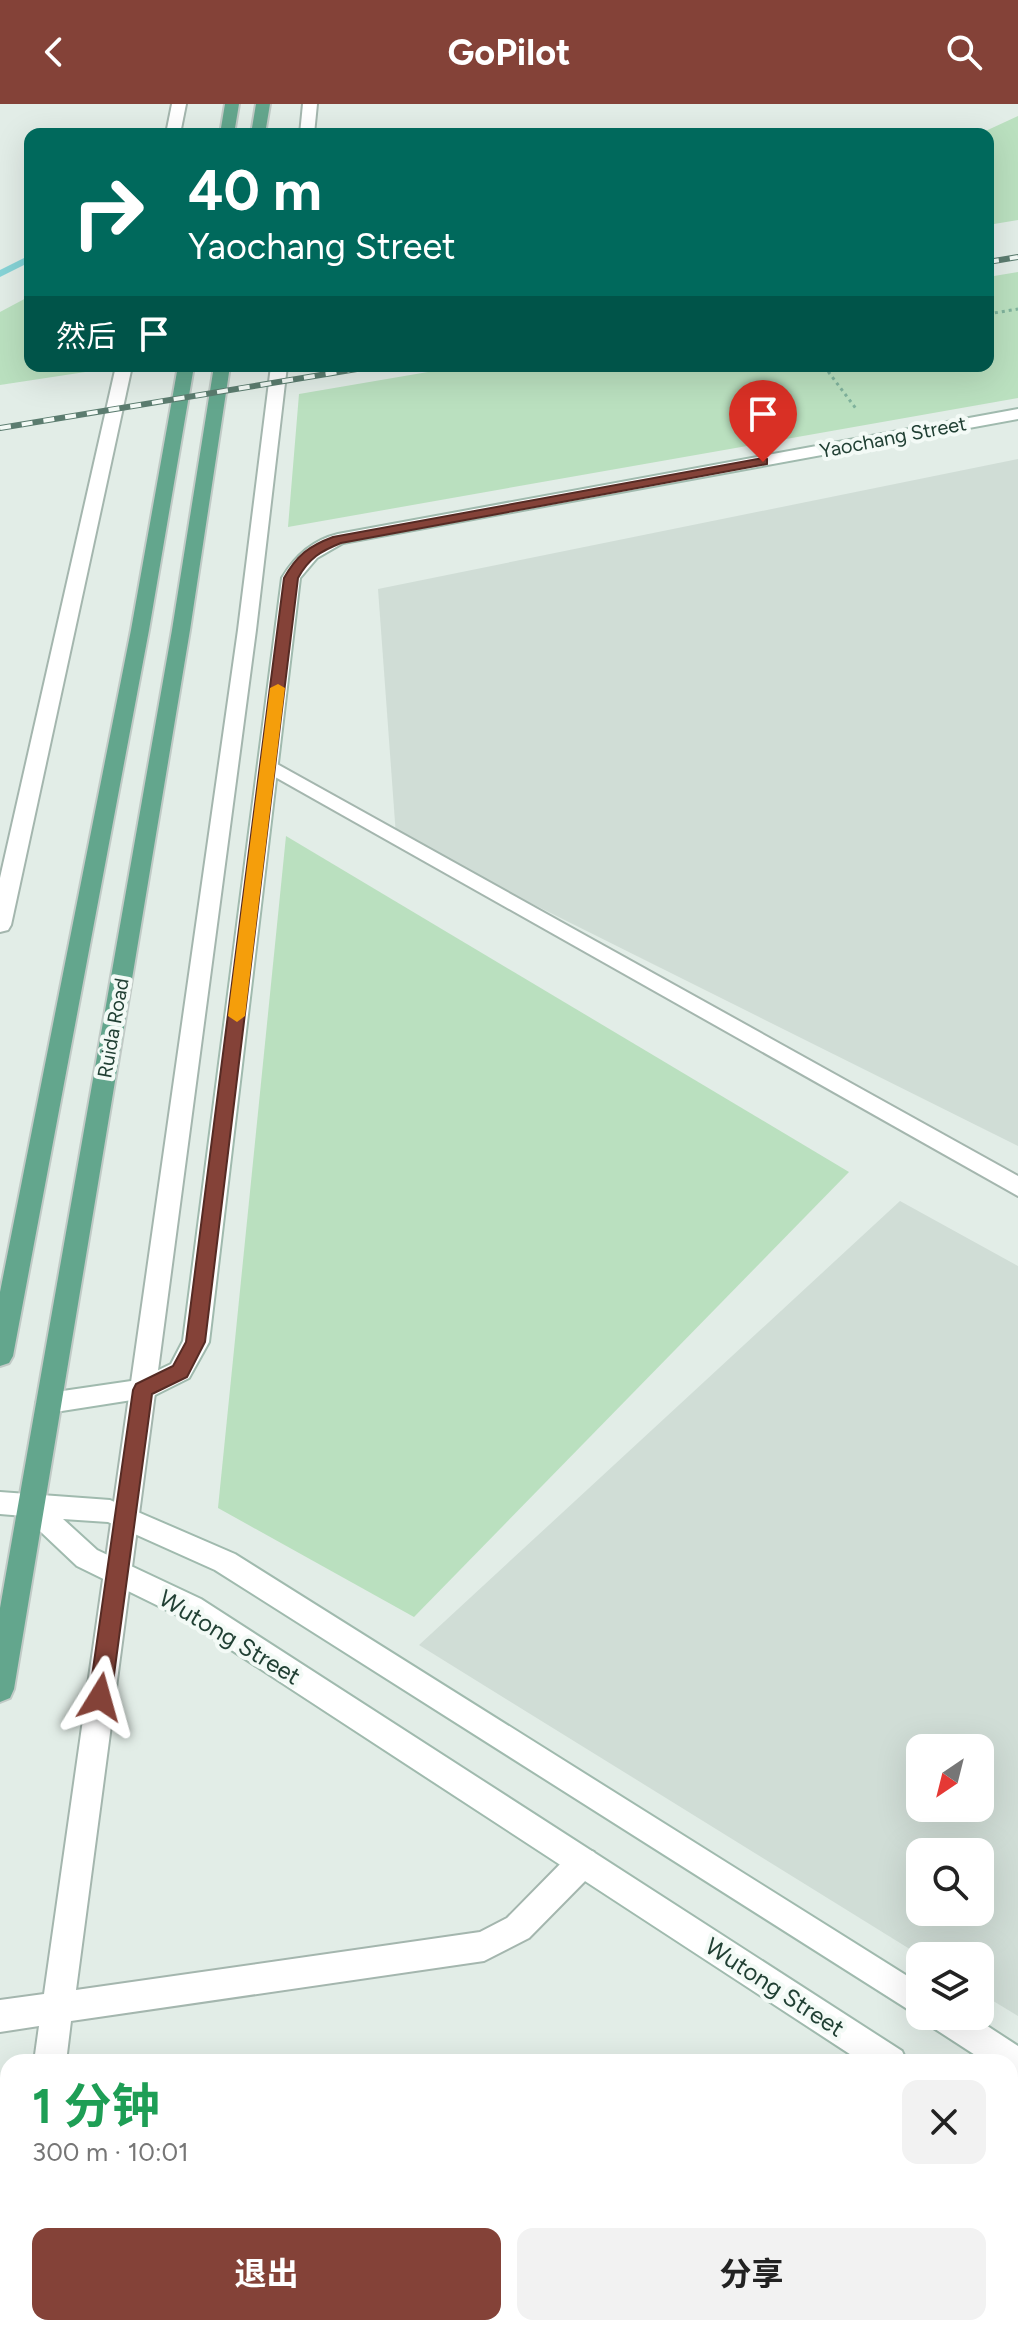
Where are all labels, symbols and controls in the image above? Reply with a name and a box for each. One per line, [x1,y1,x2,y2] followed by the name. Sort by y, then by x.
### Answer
[32,30,76,74] icon: back
[942,30,986,74] icon: search
[447,31,571,74] text: GoPilot
[188,157,322,224] text: 40 m
[56,160,160,264] icon: right
[188,225,456,268] text: Yaochang Street
[132,312,176,356] icon: arrive
[56,318,116,355] text: 然后
[729,380,797,462] pin
[741,392,785,436] icon: arrive
[818,411,968,463] street label: Yaochang Street
[92,976,134,1080] street label: Ruida Road
[154,1583,306,1691] street label: Wutong Street
[58,1655,142,1739] position arrow
[906,1734,994,1822] north arrow
[906,1734,994,2030] map controls
[906,1838,994,1926] button: search
[700,1931,850,2043] street label: Wutong Street
[906,1942,994,2030] button: layers
[32,2077,160,2135] text: 1 分钟
[902,2080,986,2164] button: close
[32,2136,189,2168] text: 300 m · 10:01
[32,2228,501,2320] button: 退出
[517,2228,986,2320] button: 分享

